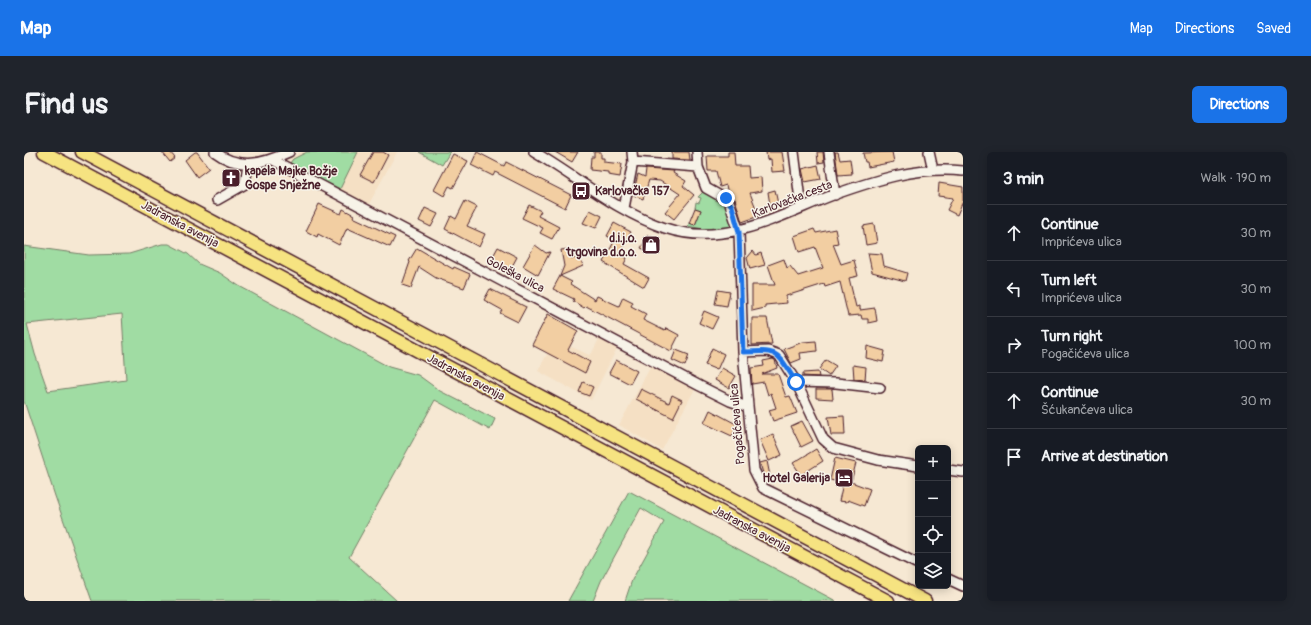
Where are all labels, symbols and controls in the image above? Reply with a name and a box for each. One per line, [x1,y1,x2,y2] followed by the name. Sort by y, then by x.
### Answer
[20,16,51,40] text: Map
[1130,20,1153,37] text: Map
[1175,20,1234,37] text: Directions
[1256,20,1291,37] text: Saved
[1192,86,1287,123] button: Directions
[24,87,108,122] text: Find us
[244,164,338,193] place label: kapela Majke Božje Gospe Snježne
[220,167,242,189] church icon: kapela Majke Božje Gospe Snježne
[1003,168,1044,189] text: 3 min
[1200,170,1271,186] text: Walk · 190 m
[750,177,835,222] street label: Karlovačka cesta
[570,180,592,202] bus stop icon: Karlovačka 157
[595,184,670,199] place label: Karlovačka 157
[717,189,735,207] route end
[138,198,222,251] street label: Jadranska avenija
[1041,215,1099,234] text: Continue
[1003,222,1025,244] icon: ahead
[1241,225,1271,241] text: 30 m
[565,231,637,260] place label: d.i.j.o. trgovina d.o.o.
[640,234,662,256] shop icon: d.i.j.o. trgovina d.o.o.
[1041,234,1122,250] text: Imprićeva ulica
[483,253,547,296] street label: Goleška ulica
[1041,271,1097,290] text: Turn left
[1003,278,1025,300] icon: left
[1241,281,1271,297] text: 30 m
[1041,290,1122,306] text: Imprićeva ulica
[1041,327,1102,346] text: Turn right
[1003,334,1025,356] icon: right
[1234,337,1271,353] text: 100 m
[1041,346,1129,362] text: Pogačićeva ulica
[424,351,508,404] street label: Jadranska avenija
[787,373,805,391] route start
[726,382,749,465] street label: Pogačićeva ulica
[1041,383,1099,402] text: Continue
[1003,390,1025,412] icon: ahead
[1241,393,1271,409] text: 30 m
[1041,402,1133,418] text: Šćukančeva ulica
[915,445,951,589] map controls
[915,445,951,481] button: +
[1003,446,1025,468] icon: arrive
[1041,447,1168,466] text: Arrive at destination
[833,467,855,489] hotel icon: Hotel Galerija
[762,471,830,486] place label: Hotel Galerija
[915,481,951,517] button: −
[710,503,794,556] street label: Jadranska avenija
[915,517,951,553] button: locate
[915,553,951,589] button: layers

